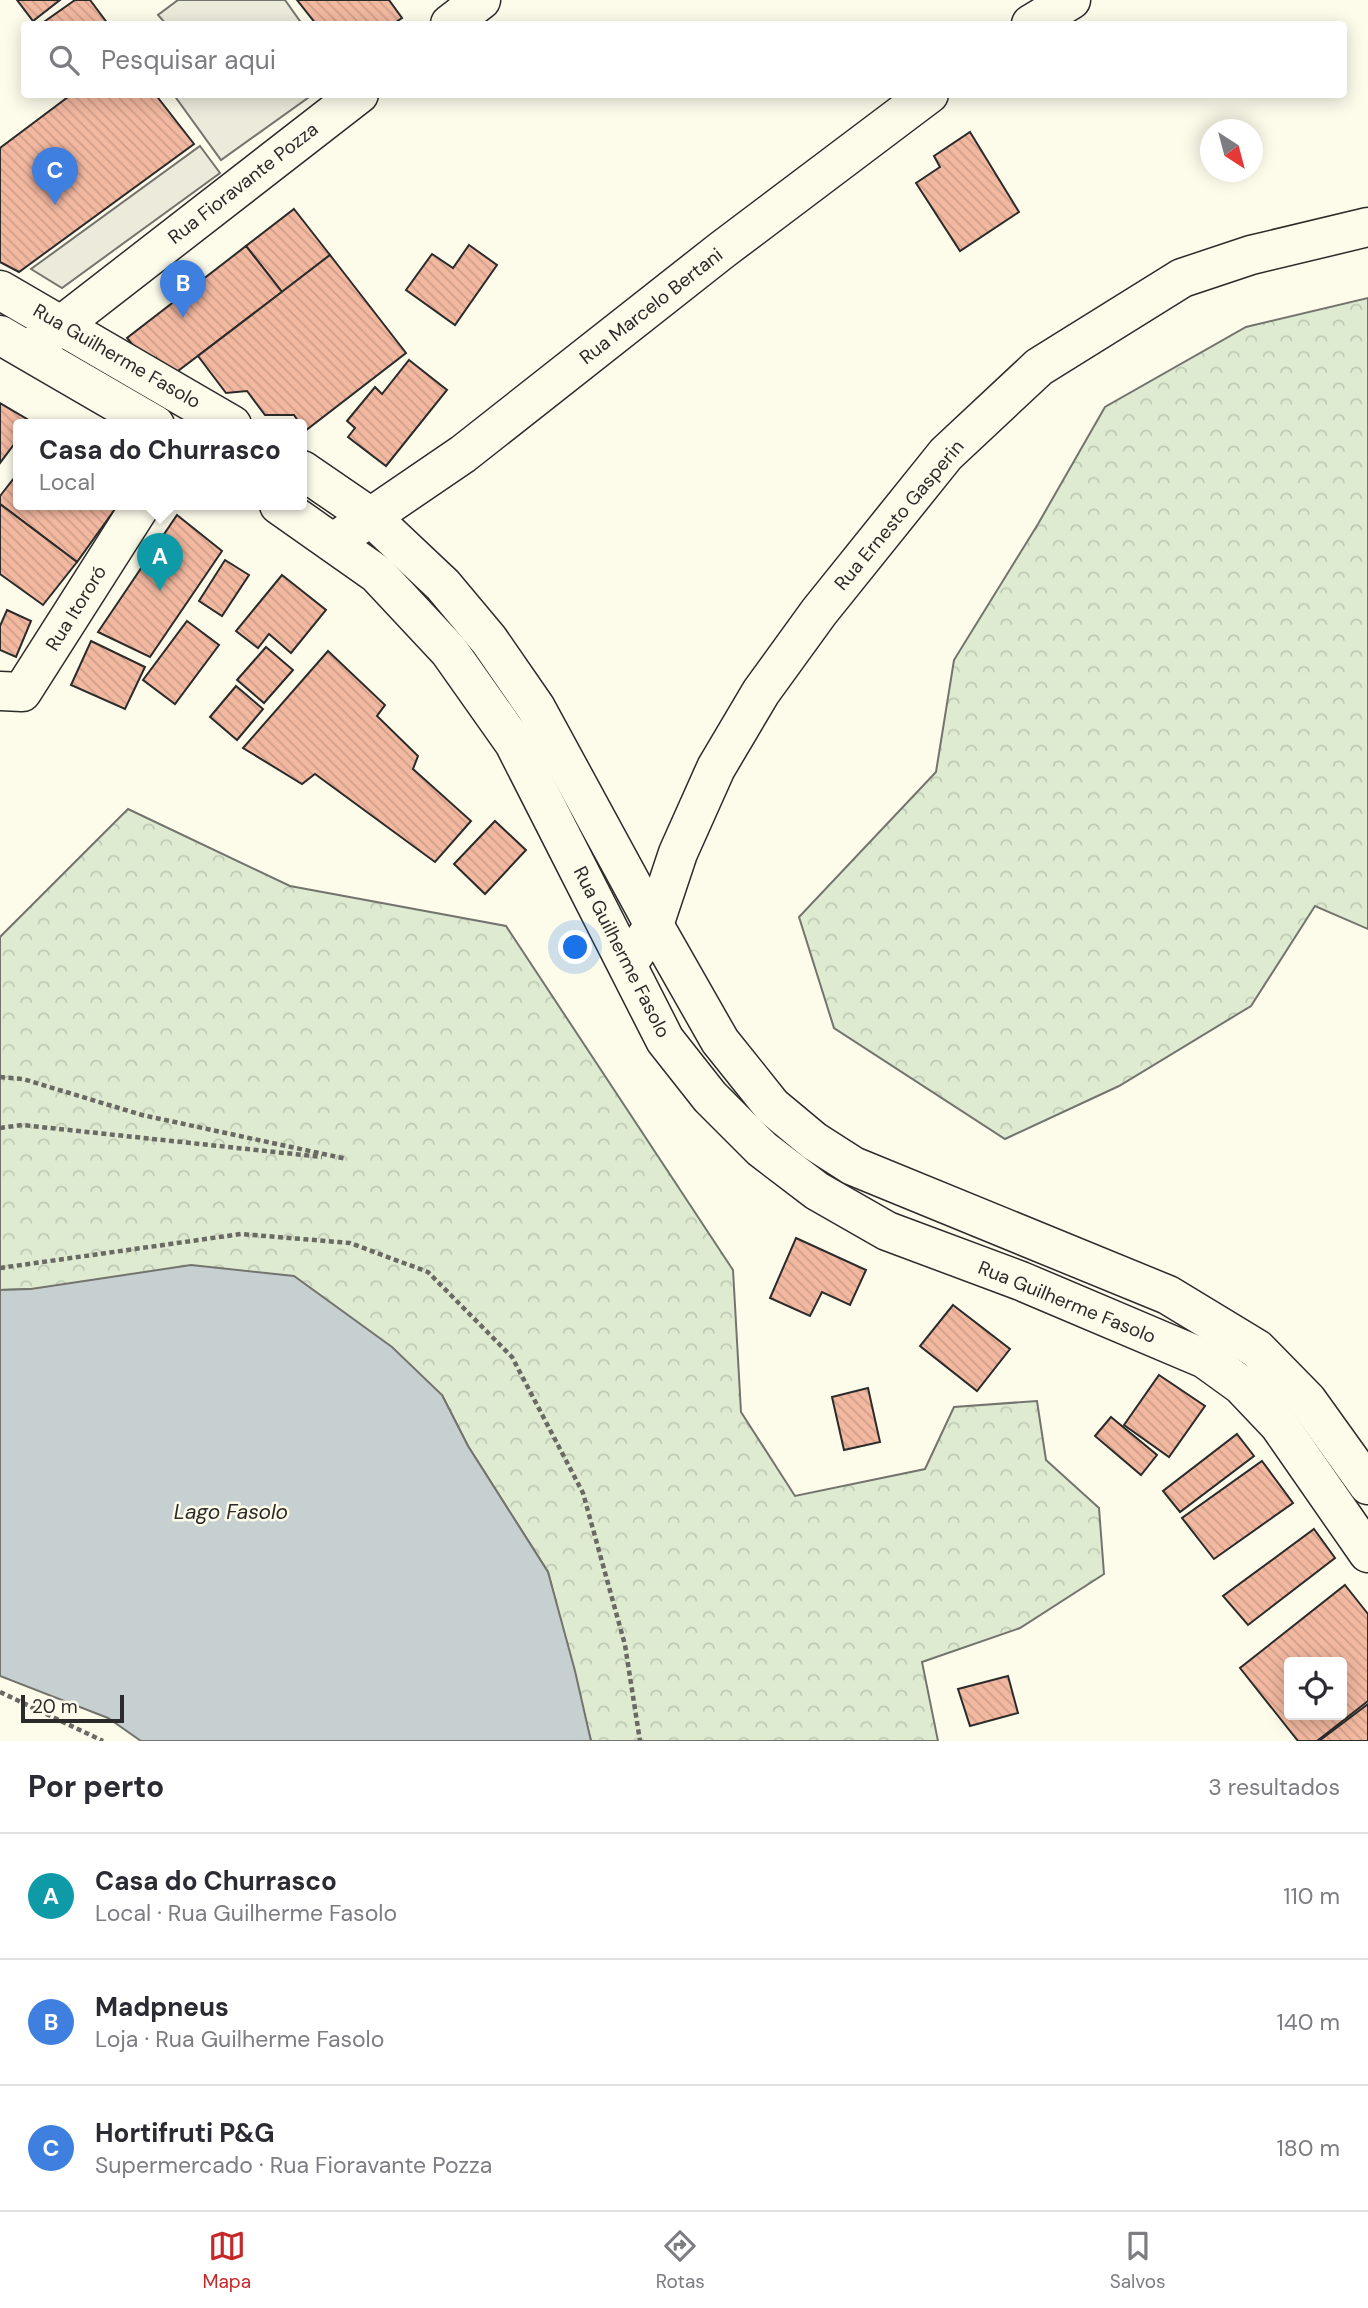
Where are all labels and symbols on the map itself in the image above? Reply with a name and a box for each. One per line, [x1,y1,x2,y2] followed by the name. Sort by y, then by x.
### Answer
[163,117,323,249] street label: Rua Fioravante Pozza
[1200,119,1263,182] north arrow
[32,147,78,205] pin: C
[574,242,728,370] street label: Rua Marcelo Bertani
[160,260,206,318] pin: B
[29,298,205,414] street label: Rua Guilherme Fasolo
[829,435,969,595] street label: Rua Ernesto Gasperin
[137,533,183,591] pin: A
[40,561,112,655] street label: Rua Itororó
[568,862,676,1042] street label: Rua Guilherme Fasolo
[558,930,592,964] your location
[975,1255,1159,1349] street label: Rua Guilherme Fasolo
[174,1498,288,1526] water label: Lago Fasolo
[21,1692,124,1724] scale bar

